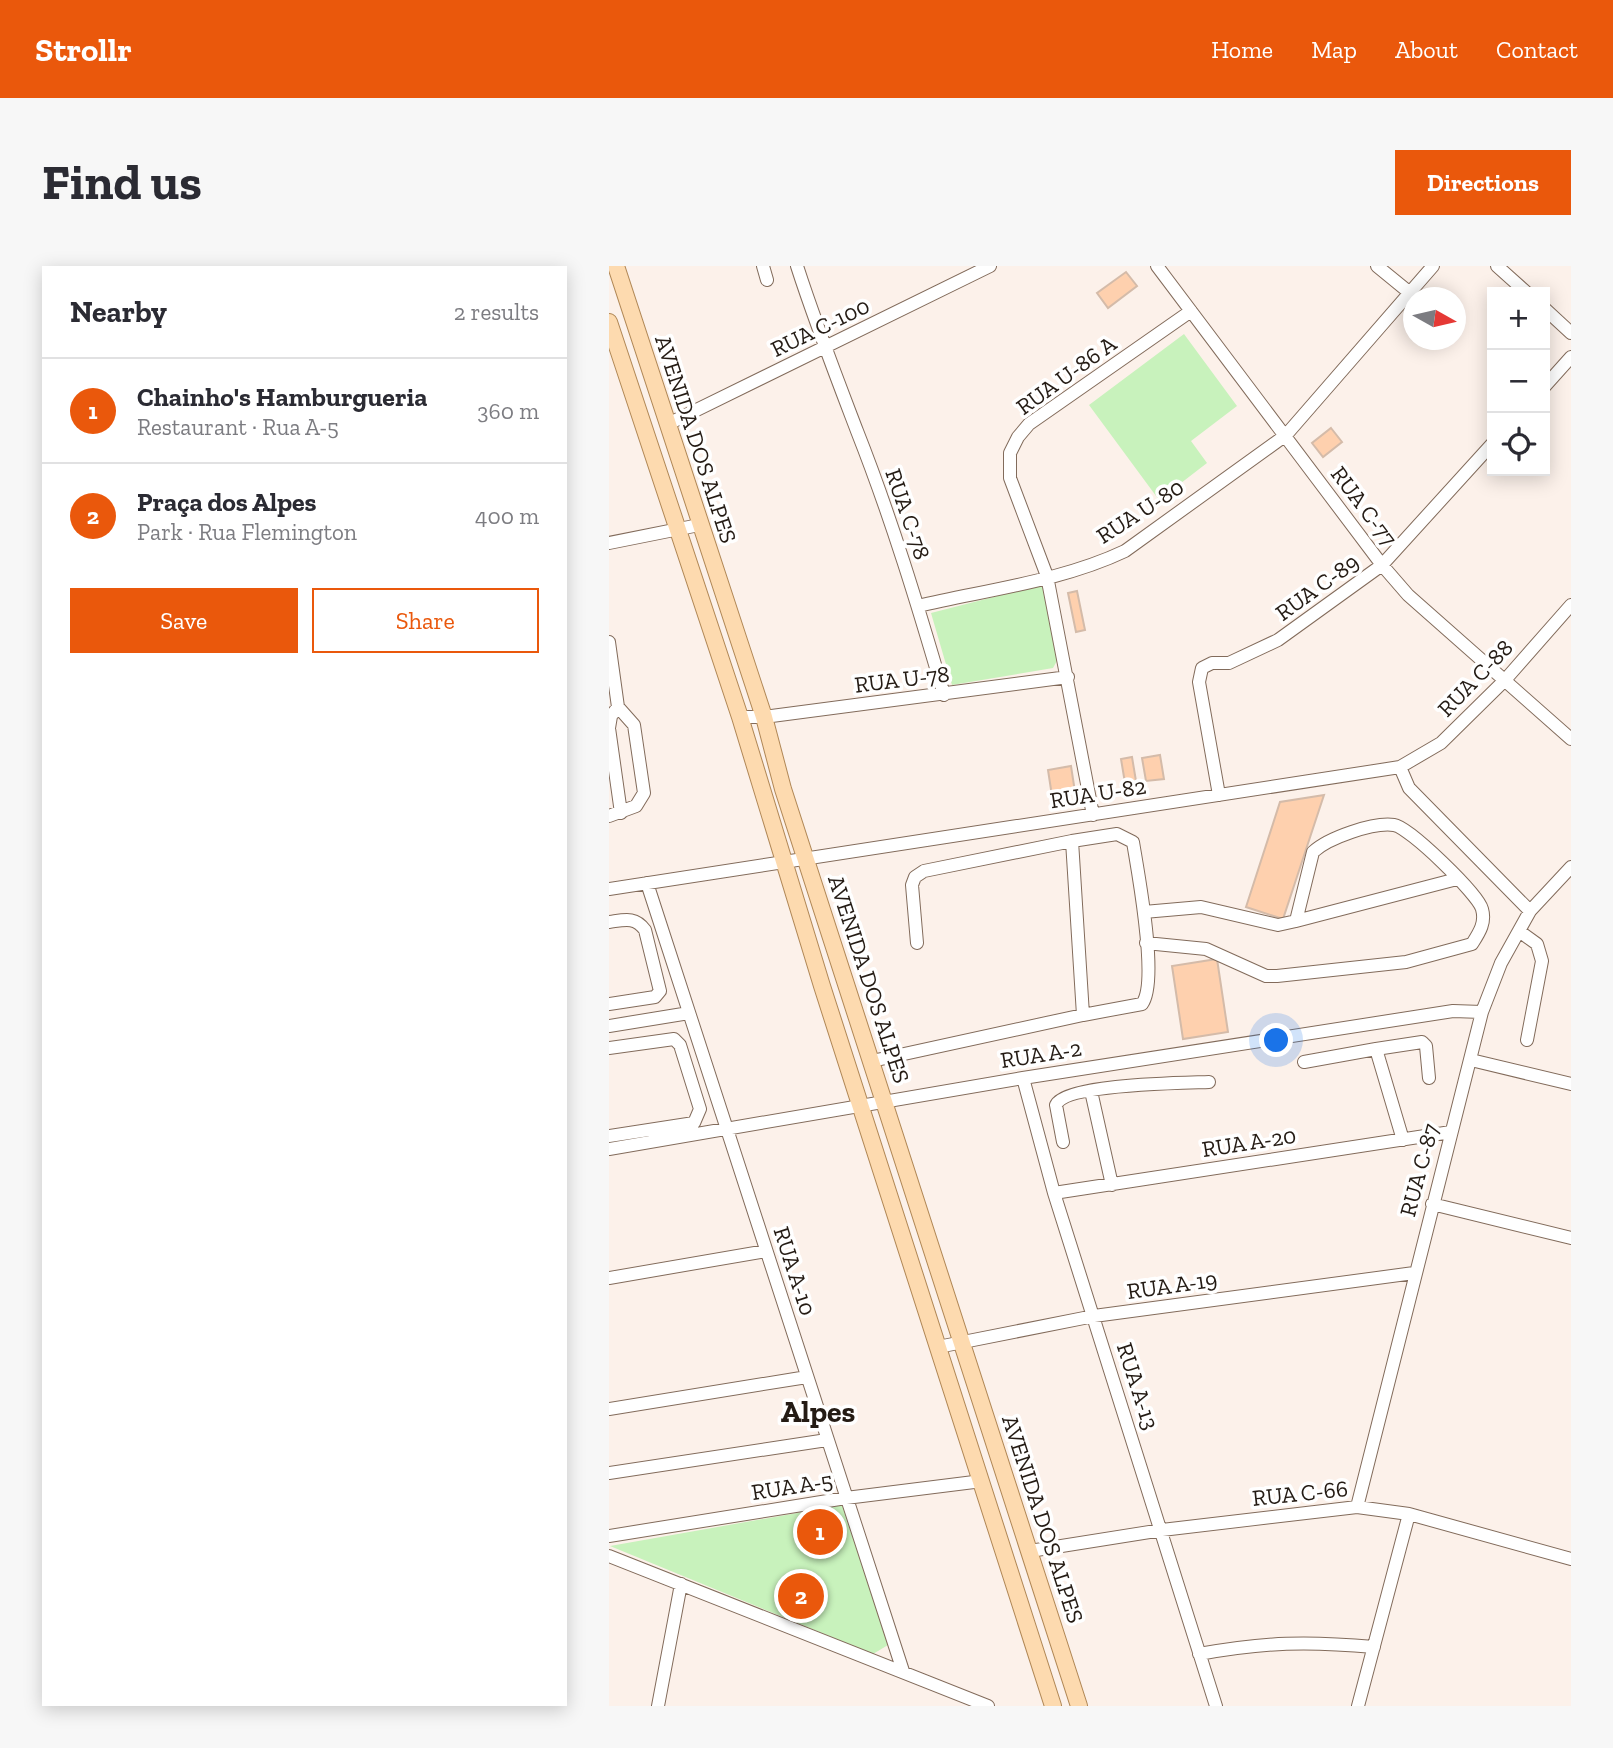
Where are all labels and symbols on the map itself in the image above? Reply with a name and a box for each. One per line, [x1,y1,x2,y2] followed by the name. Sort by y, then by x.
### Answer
[1403,287,1466,350] north arrow
[766,291,874,363] street label: RUA C-100
[1010,329,1122,421] street label: RUA U-86 A
[649,331,743,547] street label: AVENIDA DOS ALPES
[1325,461,1403,552] street label: RUA C-77
[879,465,937,563] street label: RUA C-78
[1091,472,1189,550] street label: RUA U-80
[1270,547,1364,627] street label: RUA C-89
[1431,634,1519,722] street label: RUA C-88
[853,659,951,699] street label: RUA U-78
[1048,772,1148,814] street label: RUA U-82
[822,871,916,1087] street label: AVENIDA DOS ALPES
[1259,1023,1293,1057] your location
[998,1034,1084,1074] street label: RUA A-2
[1393,1120,1445,1219] street label: RUA C-87
[1200,1121,1298,1163] street label: RUA A-20
[767,1223,823,1319] street label: RUA A-10
[1125,1265,1219,1305] street label: RUA A-19
[1111,1339,1165,1433] street label: RUA A-13
[781,1394,855,1430] district label: Alpes
[996,1411,1090,1627] street label: AVENIDA DOS ALPES
[749,1466,835,1506] street label: RUA A-5
[1251,1474,1349,1512] street label: RUA C-66
[797,1506,843,1558] pin: 1
[778,1570,824,1622] pin: 2

